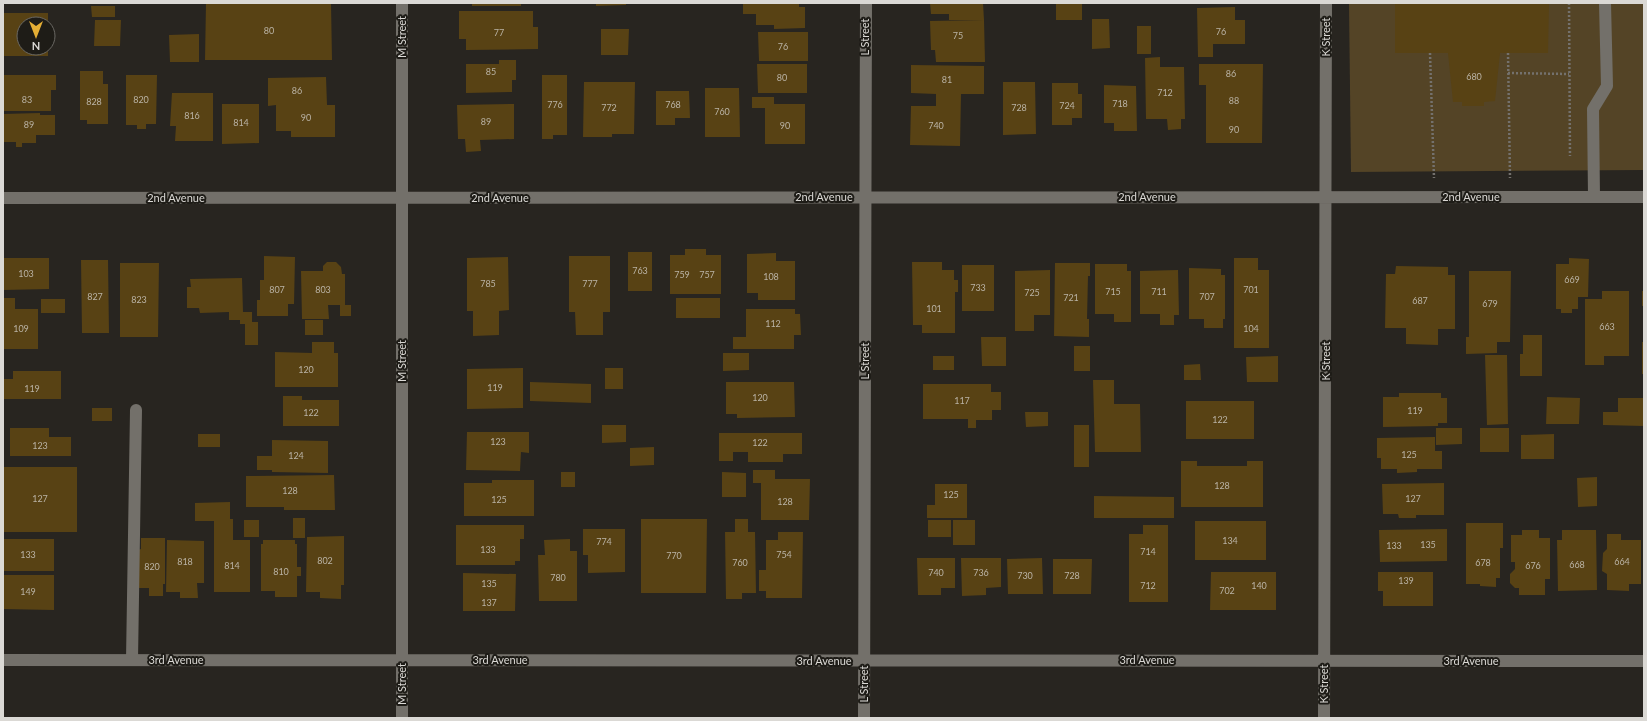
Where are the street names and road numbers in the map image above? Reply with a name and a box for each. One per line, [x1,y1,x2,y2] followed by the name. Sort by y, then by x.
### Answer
[395,16,408,58] street label: M Street
[1319,17,1332,57] street label: K Street
[858,18,871,56] street label: L Street
[795,190,853,203] street label: 2nd Avenue
[1118,190,1176,203] street label: 2nd Avenue
[1442,190,1500,203] street label: 2nd Avenue
[147,191,205,204] street label: 2nd Avenue
[471,191,529,204] street label: 2nd Avenue
[395,340,408,382] street label: M Street
[1319,341,1332,381] street label: K Street
[858,342,871,380] street label: L Street
[148,653,204,666] street label: 3rd Avenue
[472,653,528,666] street label: 3rd Avenue
[1119,653,1175,666] street label: 3rd Avenue
[796,654,852,667] street label: 3rd Avenue
[1443,654,1499,667] street label: 3rd Avenue
[395,663,408,705] street label: M Street
[1317,664,1330,704] street label: K Street
[857,665,870,703] street label: L Street

